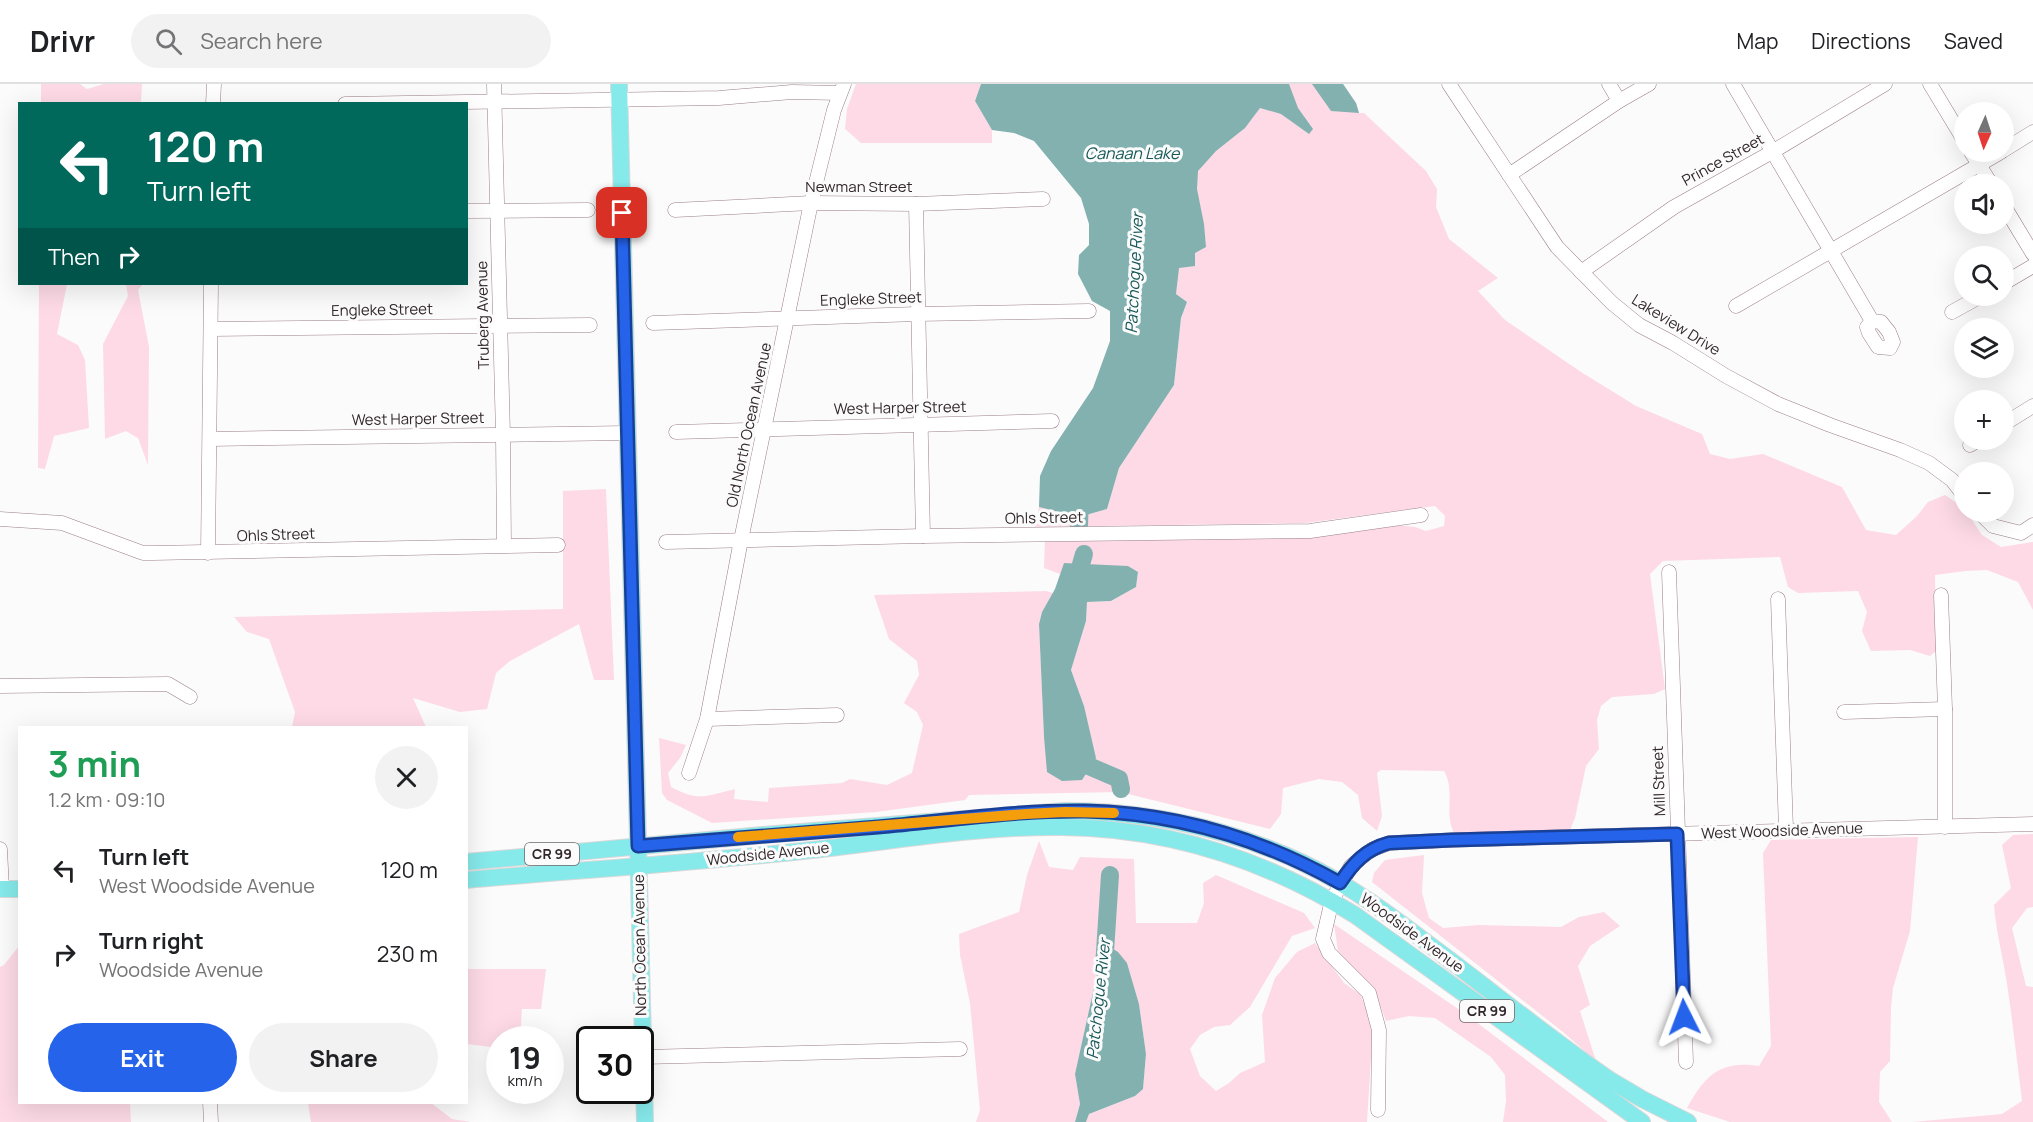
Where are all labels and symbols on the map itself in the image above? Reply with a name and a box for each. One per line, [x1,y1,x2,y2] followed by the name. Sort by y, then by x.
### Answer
[1954,102,2014,162] north arrow
[1678,128,1768,191] street label: Prince Street
[1085,142,1181,164] water label: Canaan Lake
[805,176,913,197] street label: Newman Street
[596,187,647,238] pin
[1120,210,1148,334] water label: Patchogue River
[471,260,494,369] street label: Truberg Avenue
[820,286,922,311] street label: Engleke Street
[1628,289,1725,360] street label: Lakeview Drive
[331,298,433,321] street label: Engleke Street
[721,340,776,509] street label: Old North Ocean Avenue
[833,396,967,419] street label: West Harper Street
[351,407,485,430] street label: West Harper Street
[1005,506,1083,529] street label: Ohls Street
[237,523,315,546] street label: Ohls Street
[1647,746,1670,816] street label: Mill Street
[1701,817,1863,844] street label: West Woodside Avenue
[706,837,831,870] street label: Woodside Avenue
[525,843,579,865] road number: CR 99
[628,874,651,1016] street label: North Ocean Avenue
[1356,888,1468,977] street label: Woodside Avenue
[1081,936,1115,1060] water label: Patchogue River
[1652,985,1716,1049] position arrow
[1460,1000,1514,1022] road number: CR 99
[576,1026,654,1104] speed limit sign: 30

